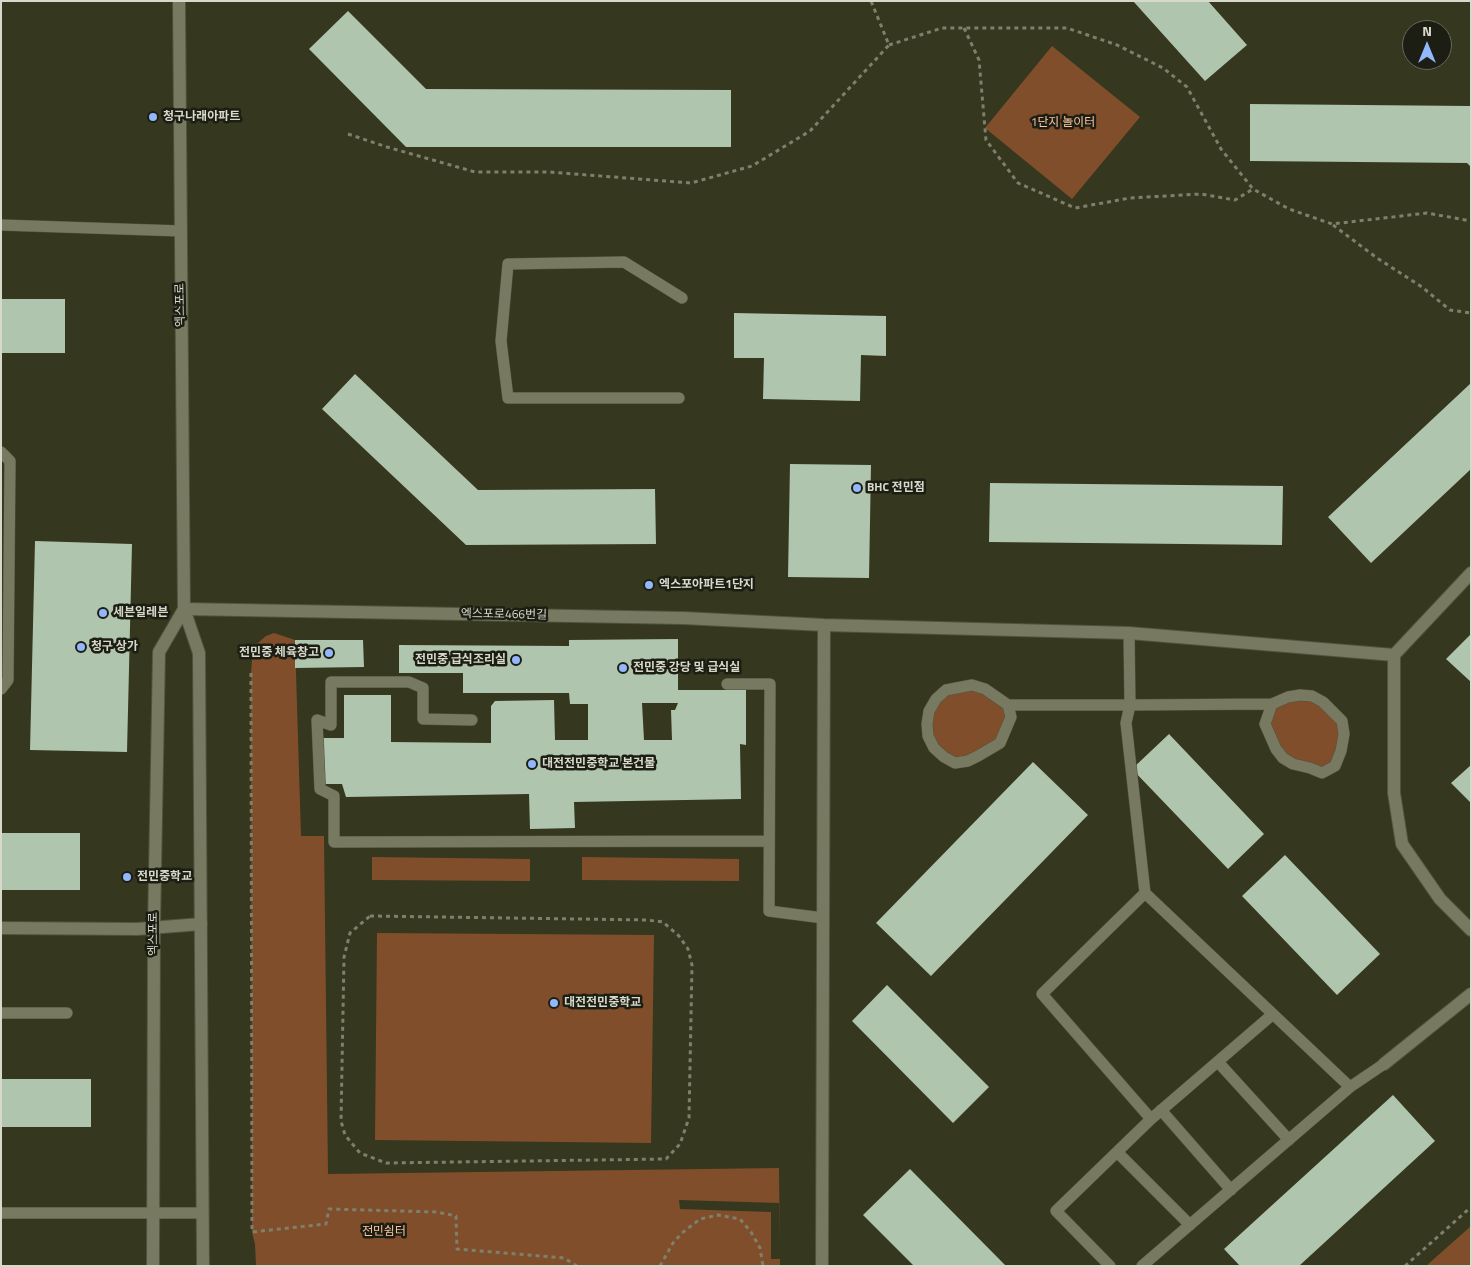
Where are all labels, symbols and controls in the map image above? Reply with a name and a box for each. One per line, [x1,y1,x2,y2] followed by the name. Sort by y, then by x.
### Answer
[1402,20,1452,70] north arrow
[1422,20,1432,41] text: N
[163,110,240,124] place label: 청구나래아파트
[147,111,159,123] marker: 청구나래아파트
[1031,116,1095,130] park label: 1단지 놀이터
[173,283,189,327] street label: 엑스포로
[867,481,925,495] place label: BHC 전민점
[851,482,863,494] marker: BHC 전민점
[659,578,754,592] place label: 엑스포아파트1단지
[643,579,655,591] marker: 엑스포아파트1단지
[113,606,168,620] place label: 세븐일레븐
[97,607,109,619] marker: 세븐일레븐
[461,607,547,623] street label: 엑스포로466번길
[91,640,138,654] place label: 청구 상가
[75,641,87,653] marker: 청구 상가
[239,646,319,660] place label: 전민중 체육창고
[323,647,335,659] marker: 전민중 체육창고
[415,653,506,667] place label: 전민중 급식조리실
[510,654,522,666] marker: 전민중 급식조리실
[633,661,740,675] place label: 전민중 강당 및 급식실
[617,662,629,674] marker: 전민중 강당 및 급식실
[542,757,655,771] place label: 대전전민중학교 본건물
[526,758,538,770] marker: 대전전민중학교 본건물
[137,870,192,884] place label: 전민중학교
[121,871,133,883] marker: 전민중학교
[147,912,161,956] street label: 엑스포로
[564,996,641,1010] place label: 대전전민중학교
[548,997,560,1009] marker: 대전전민중학교
[362,1225,406,1239] park label: 전민쉼터

